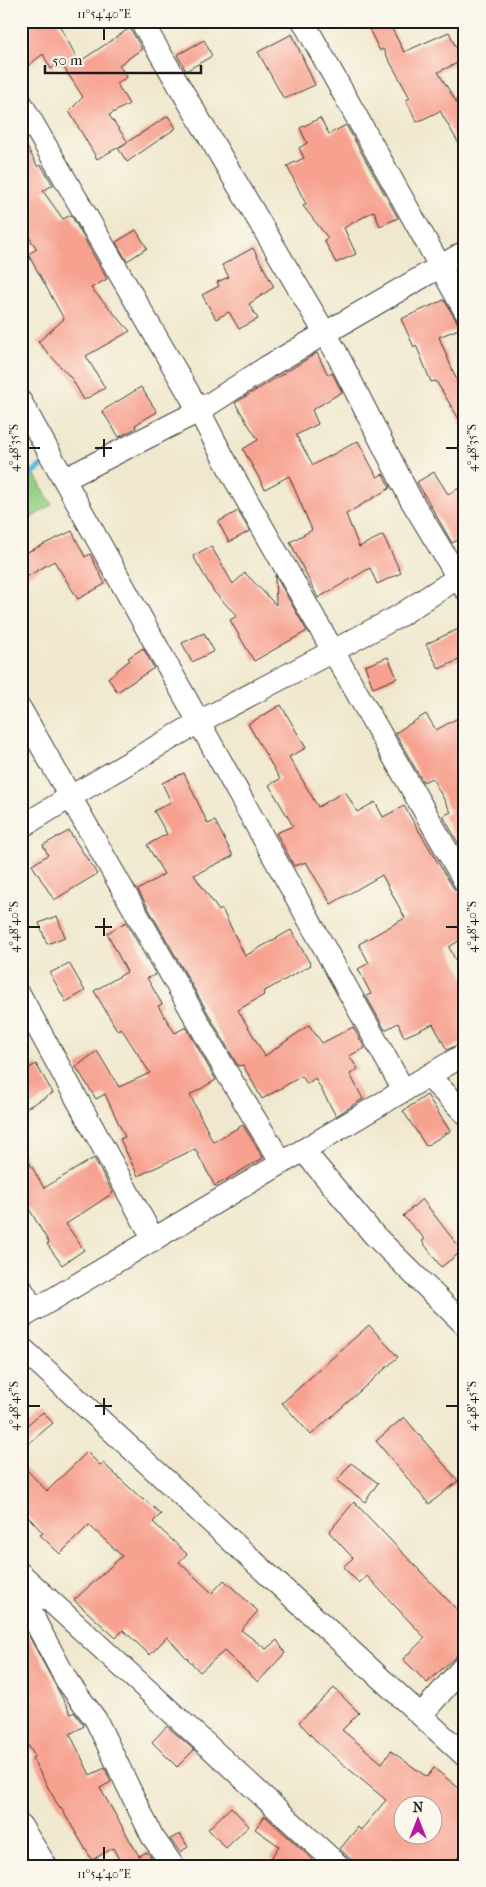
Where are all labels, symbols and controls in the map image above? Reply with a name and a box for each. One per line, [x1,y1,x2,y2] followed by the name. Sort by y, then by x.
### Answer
[77,7,131,21] text: 11°54'40"E
[45,42,201,74] scale bar
[52,51,83,69] text: 50 m
[7,424,21,472] text: 4°48'35"S
[465,424,479,472] text: 4°48'35"S
[7,901,21,953] text: 4°48'40"S
[465,901,479,953] text: 4°48'40"S
[7,1381,21,1431] text: 4°48'45"S
[465,1381,479,1431] text: 4°48'45"S
[394,1794,444,1844] north arrow
[413,1799,424,1816] text: N
[77,1867,131,1881] text: 11°54'40"E

